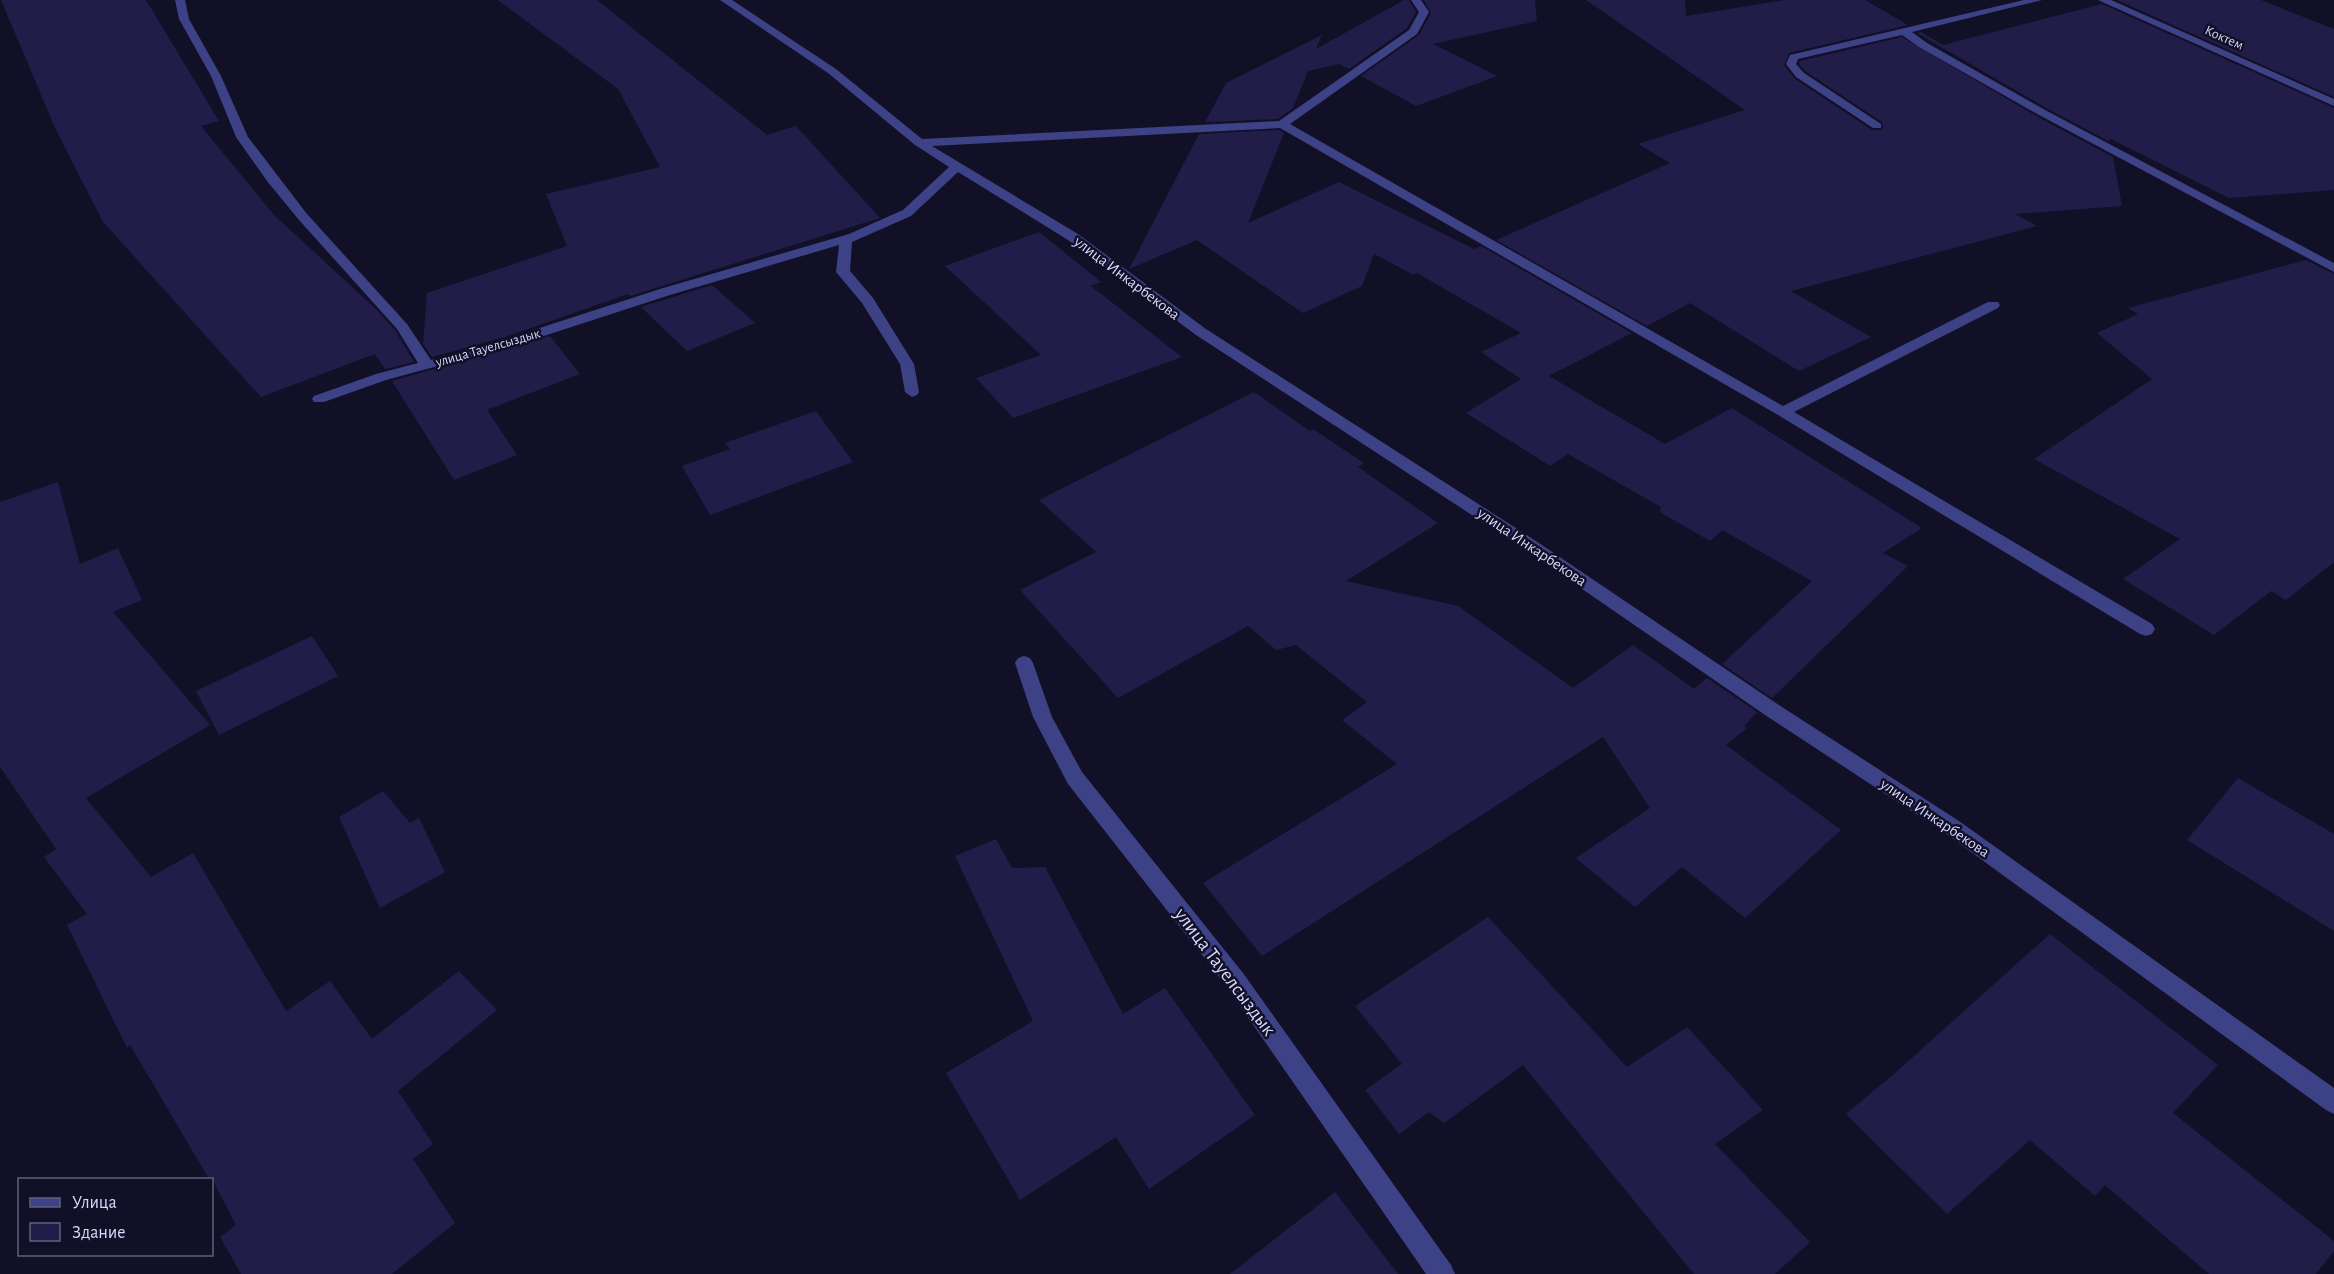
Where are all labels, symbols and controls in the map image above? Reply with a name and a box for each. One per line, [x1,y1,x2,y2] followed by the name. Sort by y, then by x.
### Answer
[2202,23,2246,53] street label: Коктем
[1070,233,1183,324] street label: улица Инкарбекова
[433,326,542,370] street label: улица Тауелсыздык
[1473,504,1589,590] street label: улица Инкарбекова
[1876,775,1992,861] street label: улица Инкарбекова
[1170,904,1279,1040] street label: улица Тауелсыздык
[18,1178,213,1256] legend
[72,1194,117,1212] text: Улица
[72,1224,126,1242] text: Здание

